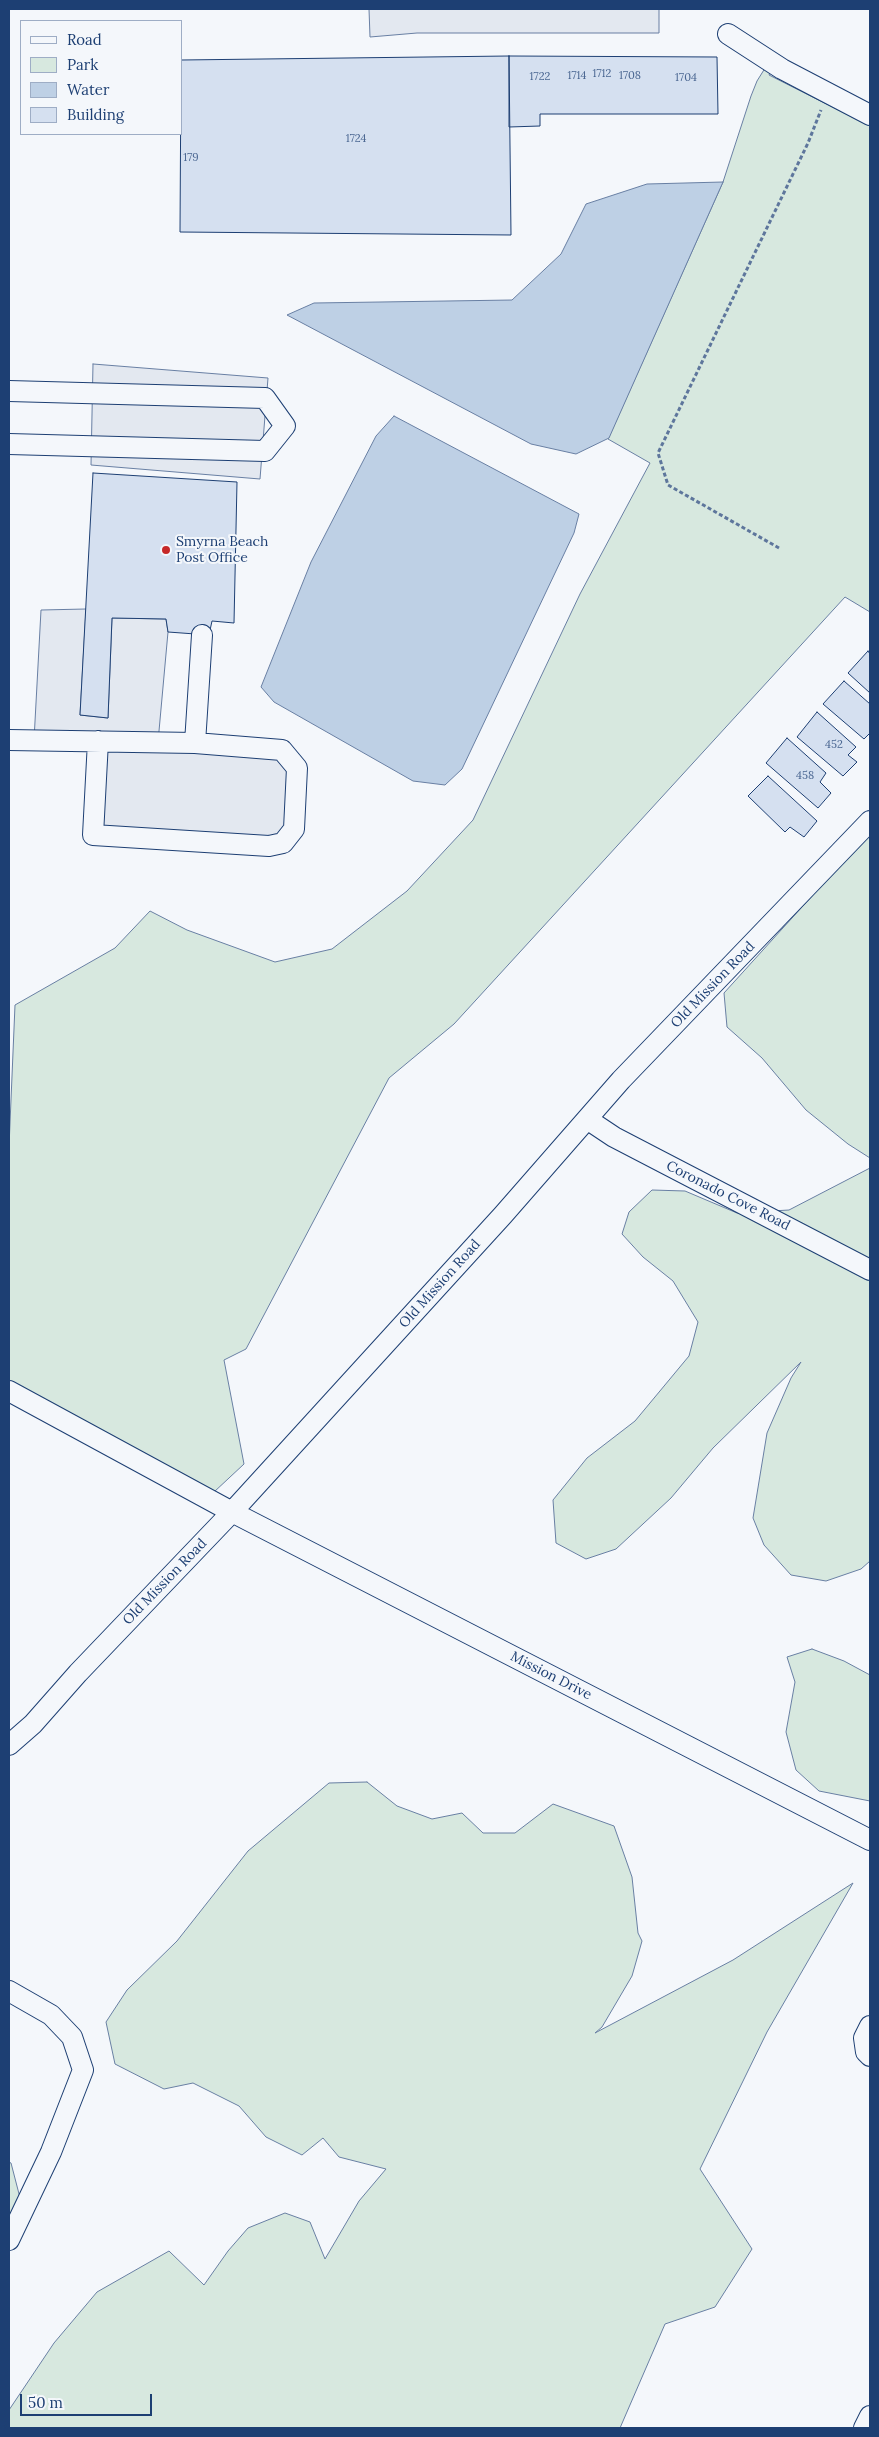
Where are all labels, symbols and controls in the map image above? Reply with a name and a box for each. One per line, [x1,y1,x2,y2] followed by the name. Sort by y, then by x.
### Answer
[20,20,182,135] legend
[67,30,102,49] text: Road
[67,55,98,74] text: Park
[593,67,611,81] house number: 1712
[567,69,587,83] house number: 1714
[619,69,641,83] house number: 1708
[530,70,550,84] house number: 1722
[675,71,697,85] house number: 1704
[67,80,109,99] text: Water
[67,105,124,124] text: Building
[346,132,366,146] house number: 1724
[183,151,199,165] house number: 179
[176,534,268,566] place label: Smyrna Beach Post Office
[160,544,172,556] marker: Smyrna Beach Post Office
[825,738,843,752] house number: 452
[796,769,814,783] house number: 458
[668,938,758,1032] street label: Old Mission Road
[663,1157,793,1235] street label: Coronado Cove Road
[396,1236,484,1332] street label: Old Mission Road
[120,1535,210,1629] street label: Old Mission Road
[508,1648,594,1704] street label: Mission Drive
[22,2384,155,2416] scale bar
[28,2393,63,2412] text: 50 m

